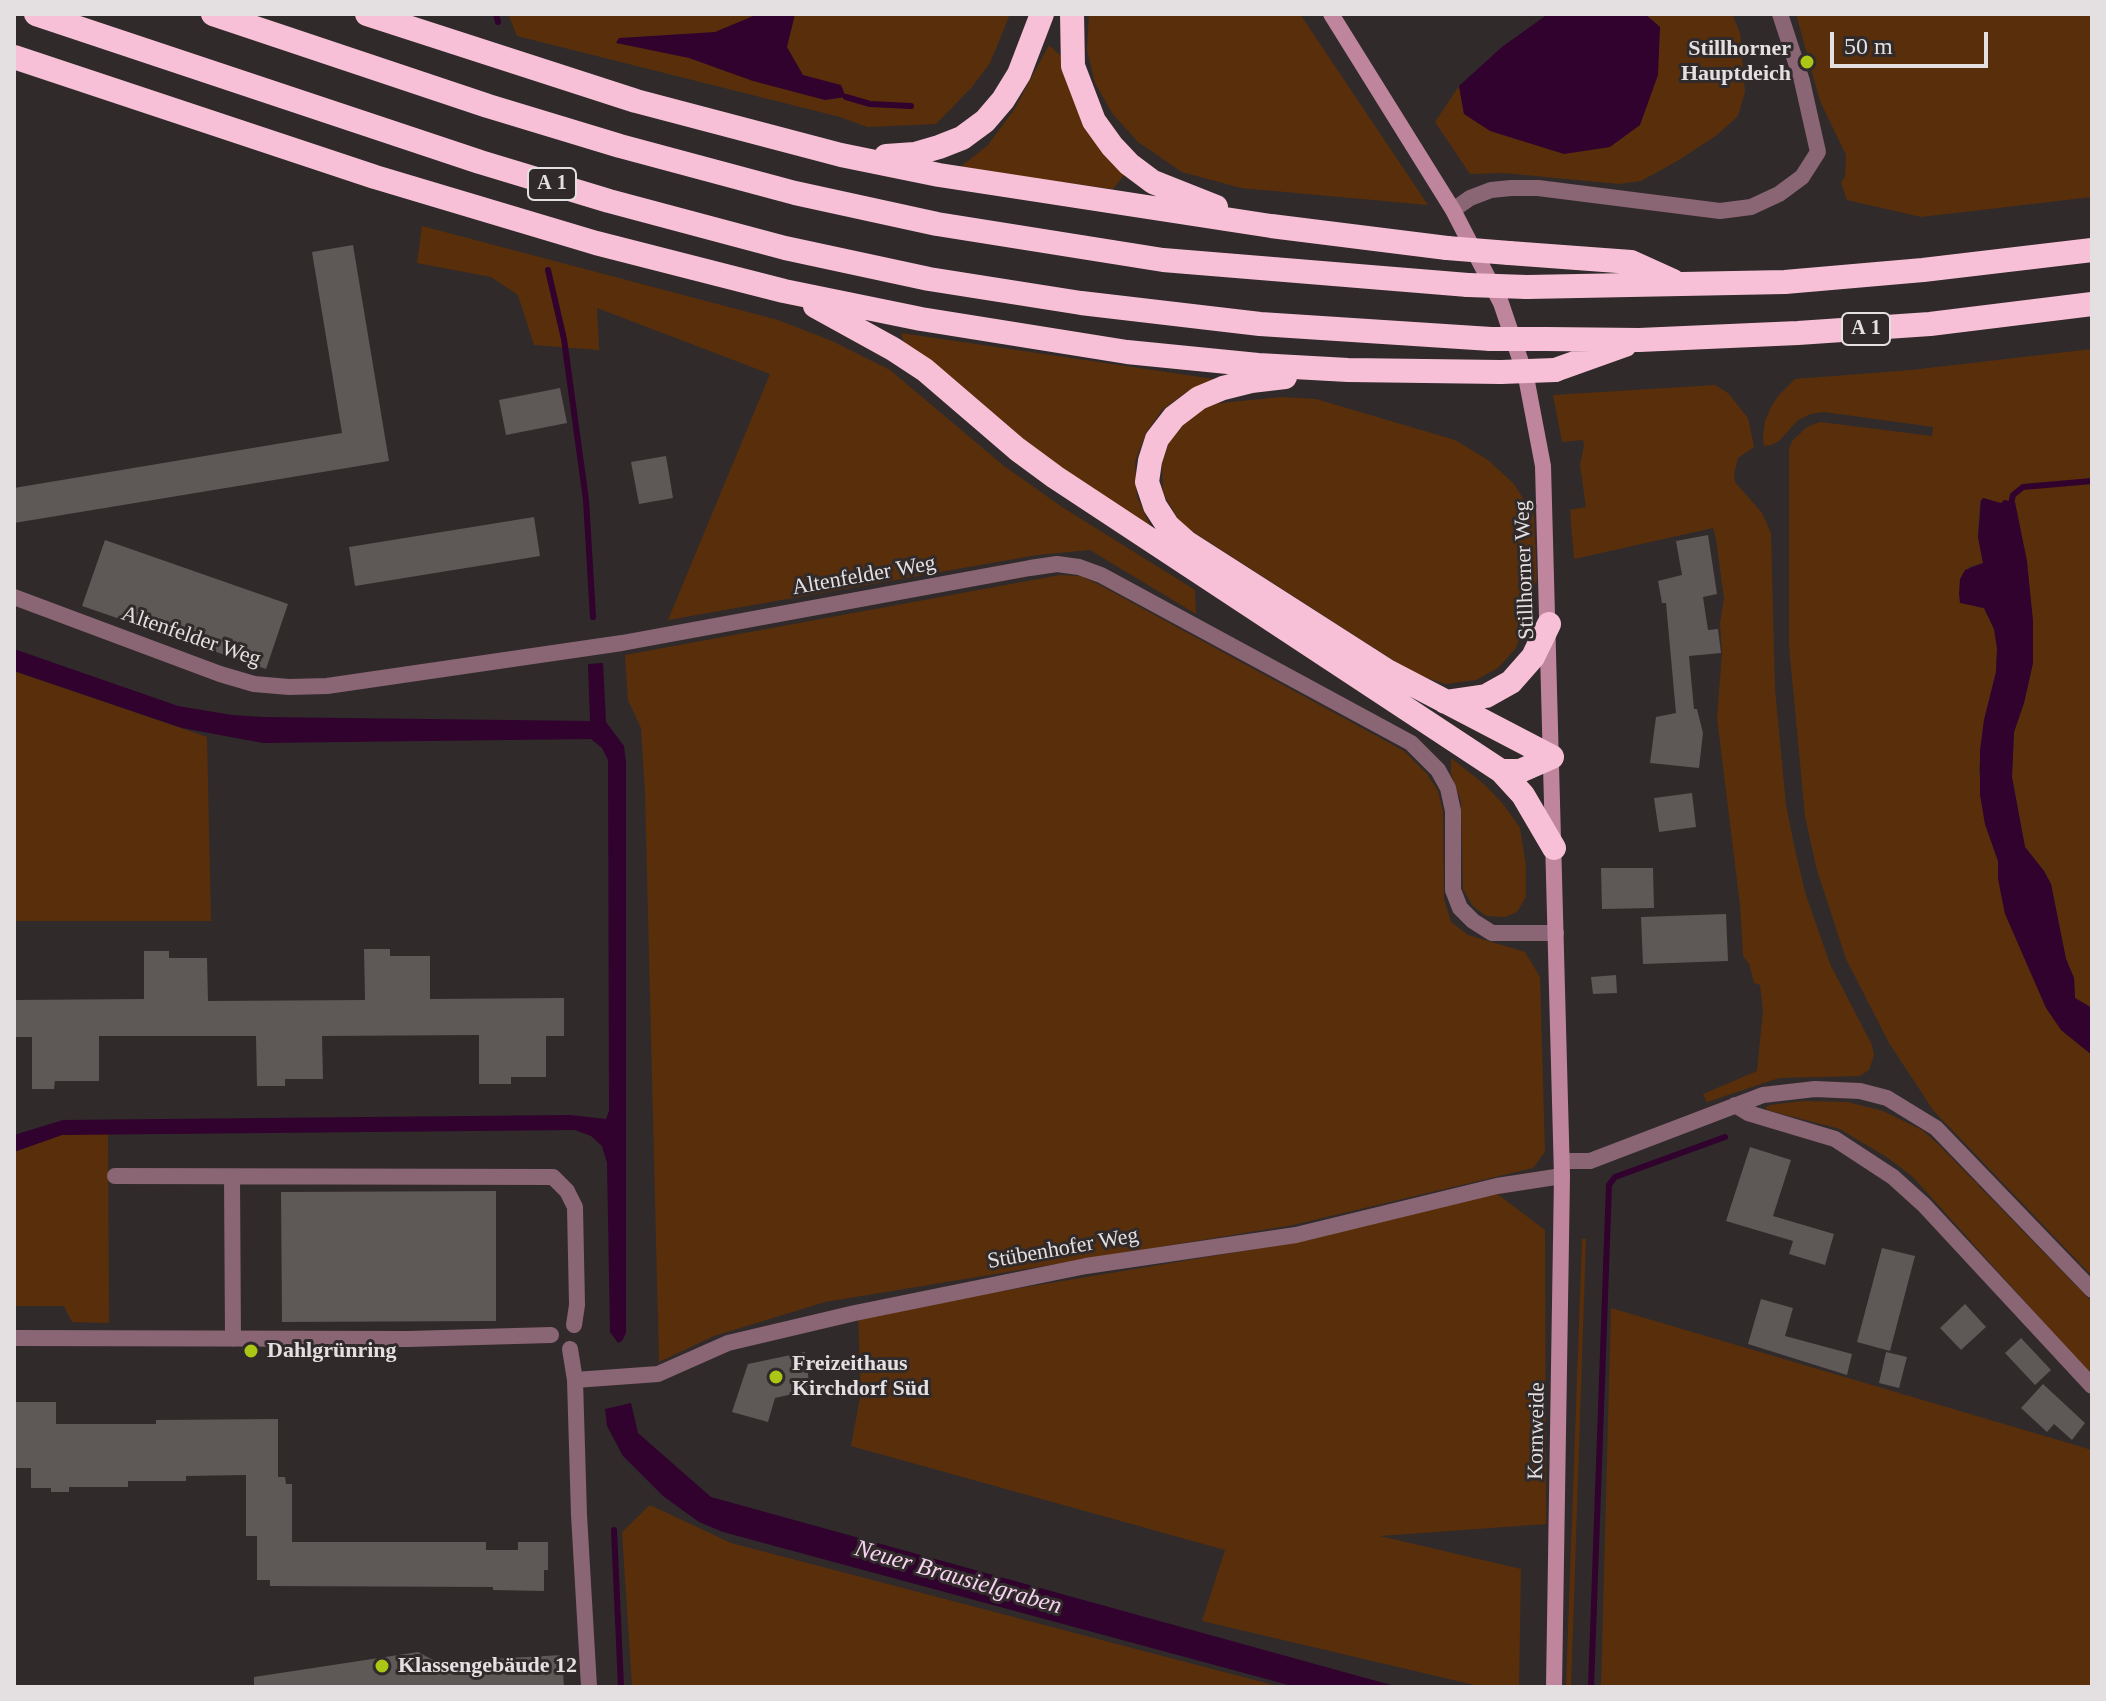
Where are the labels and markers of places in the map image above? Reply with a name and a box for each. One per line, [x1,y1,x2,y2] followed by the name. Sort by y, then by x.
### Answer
[1681,36,1791,88] place label: Stillhorner Hauptdeich
[1798,53,1816,71] marker: Stillhorner Hauptdeich
[267,1338,397,1364] place label: Dahlgrünring
[242,1342,260,1360] marker: Dahlgrünring
[792,1351,929,1402] place label: Freizeithaus Kirchdorf Süd
[767,1368,785,1386] marker: Freizeithaus Kirchdorf Süd
[398,1653,577,1679] place label: Klassengebäude 12
[373,1657,391,1675] marker: Klassengebäude 12

